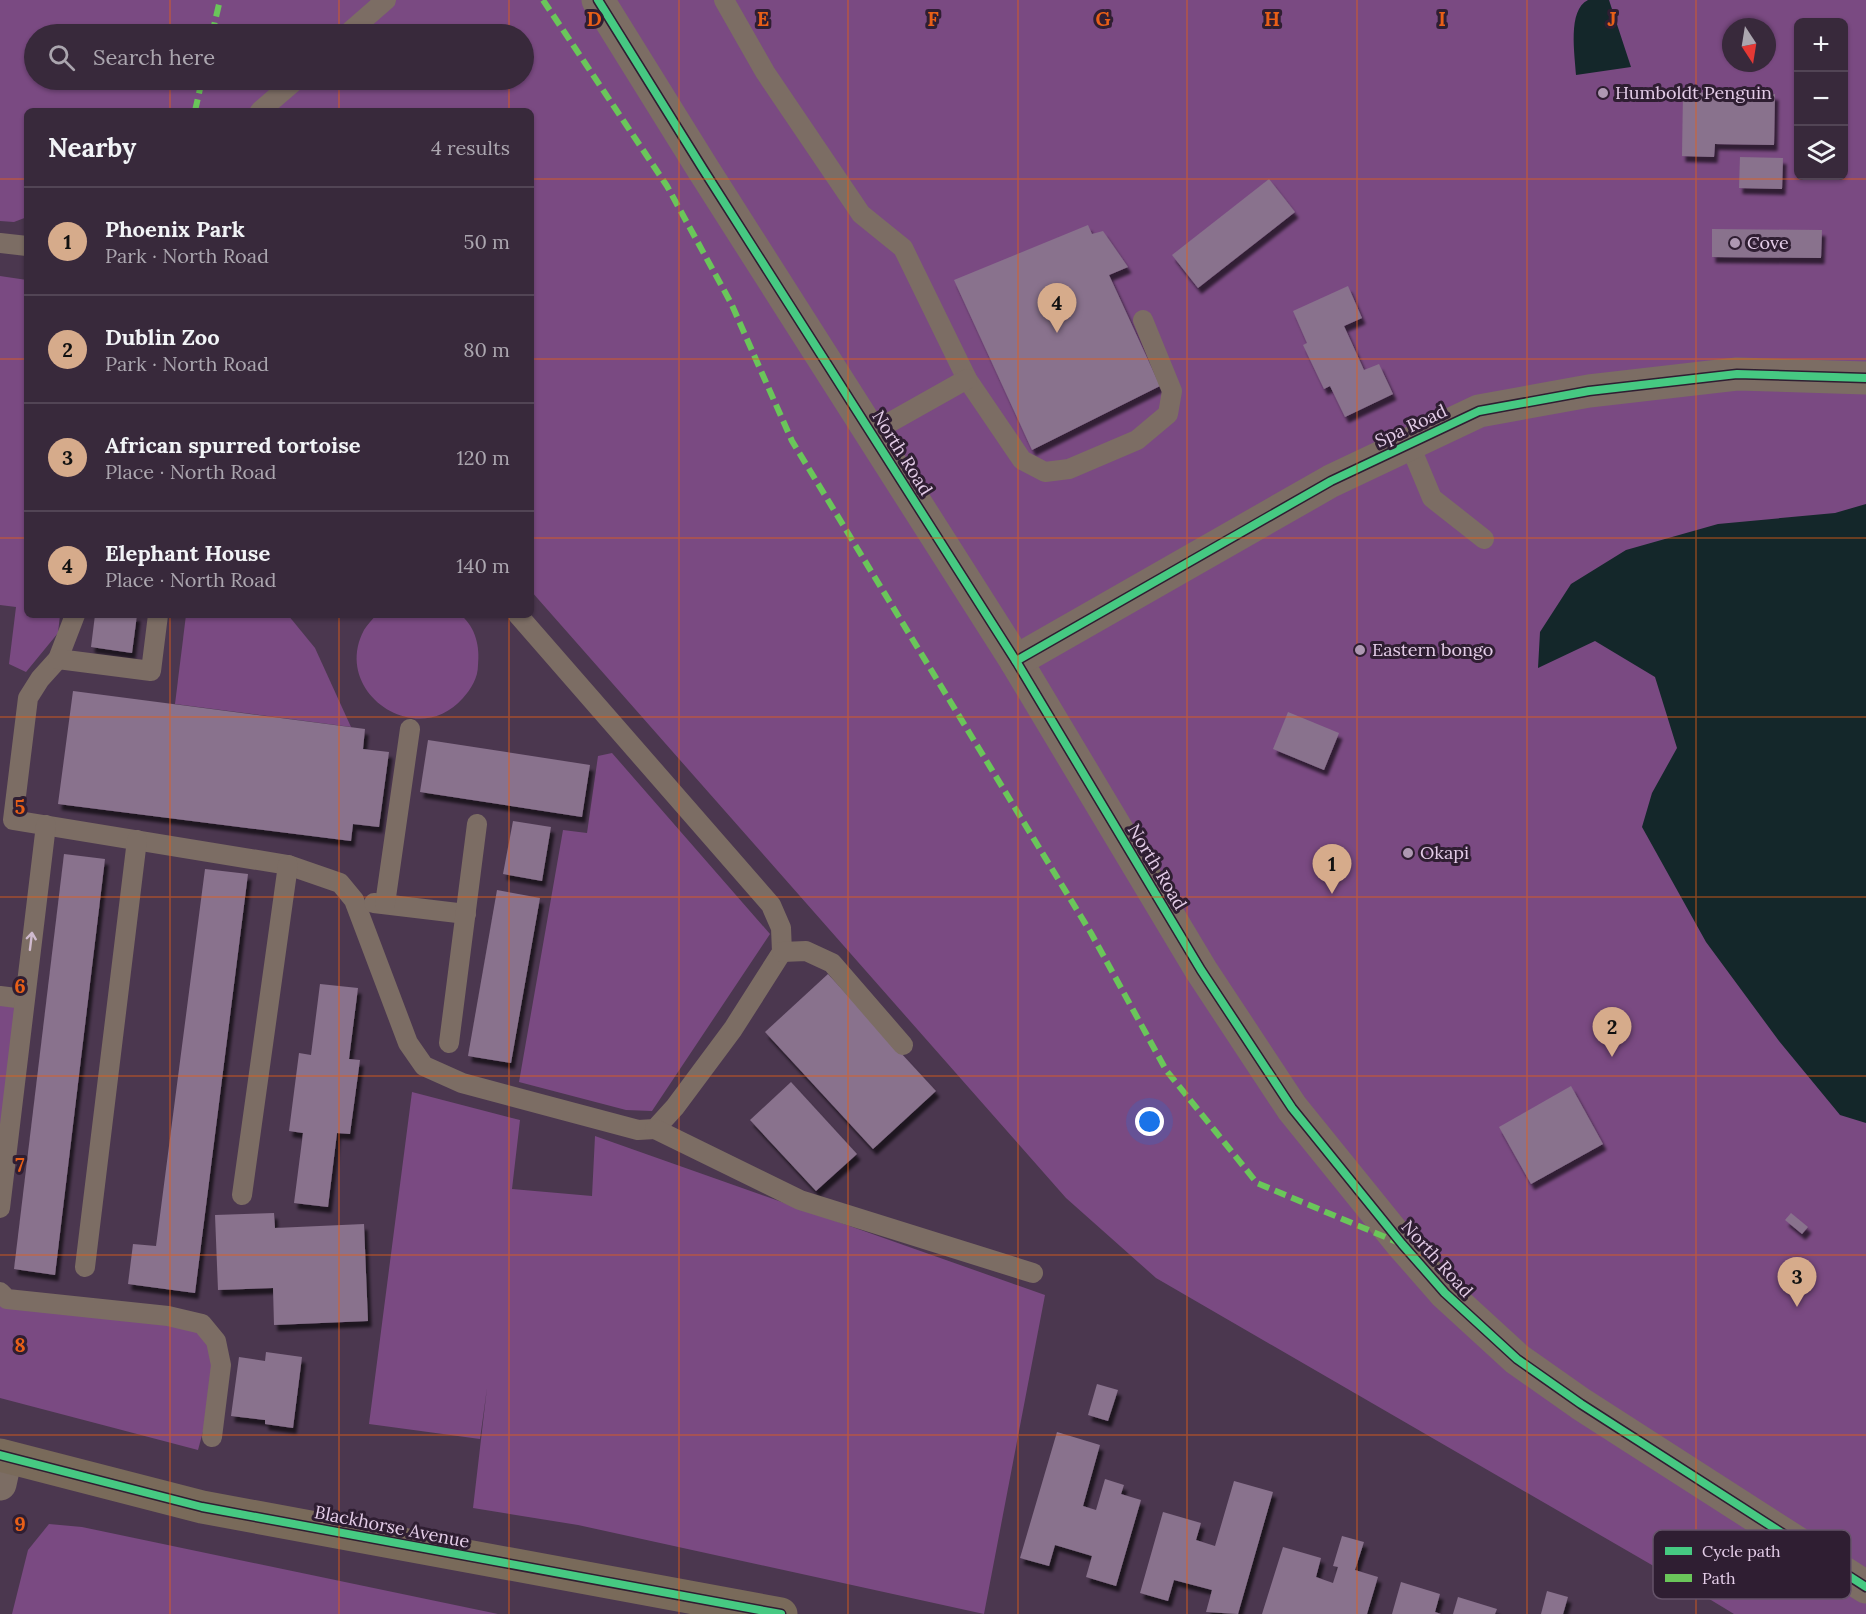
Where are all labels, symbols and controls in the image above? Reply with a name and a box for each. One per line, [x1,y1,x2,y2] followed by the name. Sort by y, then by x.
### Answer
[586,6,602,31] text: D
[757,6,769,31] text: E
[927,6,939,31] text: F
[1095,6,1111,31] text: G
[1264,6,1280,31] text: H
[1438,6,1446,31] text: I
[1607,6,1617,31] text: J
[1722,18,1776,72] north arrow
[1794,18,1848,180] map controls
[1794,18,1848,72] button: +
[24,24,534,90] search box
[45,41,78,74] icon: search
[93,43,215,71] text: Search here
[1794,72,1848,126] button: −
[1615,81,1772,104] place label: Humboldt Penguin
[1596,86,1610,100] marker: Humboldt Penguin
[1794,126,1848,180] button: layers
[48,131,136,164] text: Nearby
[431,135,510,160] text: 4 results
[105,215,245,243] text: Phoenix Park
[63,229,72,254] text: 1
[464,229,510,254] text: 50 m
[1747,231,1789,254] place label: Cove
[1728,236,1742,250] marker: Cove
[105,243,269,268] text: Park · North Road
[1038,284,1076,333] pin: 4
[105,323,220,351] text: Dublin Zoo
[62,337,73,362] text: 2
[463,337,510,362] text: 80 m
[105,351,269,376] text: Park · North Road
[1371,399,1451,452] street label: Spa Road
[867,406,938,500] street label: North Road
[105,431,361,459] text: African spurred tortoise
[62,445,73,470] text: 3
[456,445,510,470] text: 120 m
[105,459,277,484] text: Place · North Road
[105,539,270,567] text: Elephant House
[62,553,73,578] text: 4
[456,553,510,578] text: 140 m
[105,567,277,592] text: Place · North Road
[1372,638,1493,661] place label: Eastern bongo
[1353,643,1367,657] marker: Eastern bongo
[15,794,26,819] text: 5
[1123,820,1192,914] street label: North Road
[1420,841,1469,864] place label: Okapi
[1312,844,1352,894] pin: 1
[1401,846,1415,860] marker: Okapi
[26,931,37,951] one-way arrow
[14,973,26,998] text: 6
[1592,1008,1632,1057] pin: 2
[1135,1107,1164,1136] your location
[15,1152,25,1177] text: 7
[1397,1215,1478,1302] street label: North Road
[1778,1258,1816,1307] pin: 3
[14,1332,26,1357] text: 8
[313,1500,472,1553] street label: Blackhorse Avenue
[14,1511,26,1536] text: 9
[1653,1530,1851,1599] legend
[1702,1541,1781,1561] text: Cycle path
[1702,1568,1736,1588] text: Path

